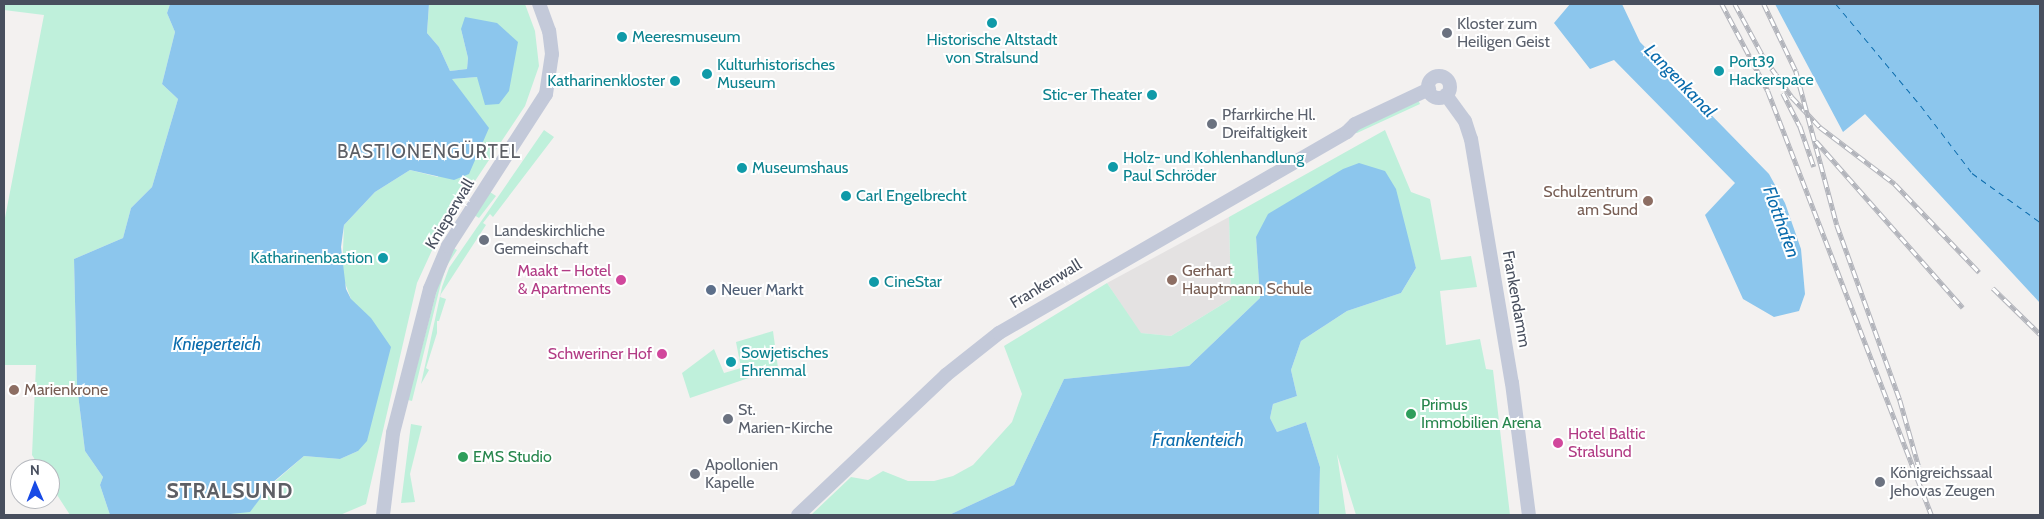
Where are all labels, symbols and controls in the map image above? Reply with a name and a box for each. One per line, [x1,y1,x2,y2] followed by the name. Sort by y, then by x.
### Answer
[1457,14,1550,52] place label: Kloster zum Heiligen Geist
[986,17,998,29] marker: Historische Altstadt von Stralsund
[632,27,740,47] place label: Meeresmuseum
[1441,27,1453,39] marker: Kloster zum Heiligen Geist
[927,30,1057,68] place label: Historische Altstadt von Stralsund
[616,31,628,43] marker: Meeresmuseum
[1640,40,1720,122] water label: Langenkanal
[1729,52,1814,90] place label: Port39 Hackerspace
[717,55,835,93] place label: Kulturhistorisches Museum
[1713,65,1725,77] marker: Port39 Hackerspace
[701,68,713,80] marker: Kulturhistorisches Museum
[547,71,665,91] place label: Katharinenkloster
[669,75,681,87] marker: Katharinenkloster
[1042,85,1142,105] place label: Stic-er Theater
[1146,89,1158,101] marker: Stic-er Theater
[1222,105,1316,143] place label: Pfarrkirche Hl. Dreifaltigkeit
[1206,118,1218,130] marker: Pfarrkirche Hl. Dreifaltigkeit
[335,141,523,163] district label: BASTIONENGÜRTEL
[1123,148,1304,186] place label: Holz- und Kohlenhandlung Paul Schröder
[752,158,848,178] place label: Museumshaus
[1107,161,1119,173] marker: Holz- und Kohlenhandlung Paul Schröder
[736,162,748,174] marker: Museumshaus
[422,175,478,253] street label: Knieperwall
[1543,182,1638,220] place label: Schulzentrum am Sund
[1758,183,1804,261] water label: Flotthafen
[856,186,967,206] place label: Carl Engelbrecht
[840,190,852,202] marker: Carl Engelbrecht
[1642,195,1654,207] marker: Schulzentrum am Sund
[494,221,605,259] place label: Landeskirchliche Gemeinschaft
[478,234,490,246] marker: Landeskirchliche Gemeinschaft
[250,248,373,268] place label: Katharinenbastion
[1498,249,1534,349] street label: Frankendamm
[377,252,389,264] marker: Katharinenbastion
[1007,255,1085,313] street label: Frankenwall
[517,261,611,299] place label: Maakt – Hotel & Apartments
[1182,261,1312,299] place label: Gerhart Hauptmann Schule
[884,272,942,292] place label: CineStar
[615,274,627,286] marker: Maakt – Hotel & Apartments
[1166,274,1178,286] marker: Gerhart Hauptmann Schule
[868,276,880,288] marker: CineStar
[721,280,804,300] place label: Neuer Markt
[705,284,717,296] marker: Neuer Markt
[173,333,261,355] water label: Knieperteich
[741,343,828,381] place label: Sowjetisches Ehrenmal
[548,344,652,364] place label: Schweriner Hof
[656,348,668,360] marker: Schweriner Hof
[725,356,737,368] marker: Sowjetisches Ehrenmal
[24,380,108,400] place label: Marienkrone
[8,384,20,396] marker: Marienkrone
[1421,395,1541,433] place label: Primus Immobilien Arena
[738,400,833,438] place label: St. Marien-Kirche
[1405,408,1417,420] marker: Primus Immobilien Arena
[722,413,734,425] marker: St. Marien-Kirche
[1568,424,1646,462] place label: Hotel Baltic Stralsund
[1152,429,1244,451] water label: Frankenteich
[1552,437,1564,449] marker: Hotel Baltic Stralsund
[473,447,552,467] place label: EMS Studio
[457,451,469,463] marker: EMS Studio
[705,455,778,493] place label: Apollonien Kapelle
[10,459,60,509] north arrow
[30,461,40,479] text: N
[1890,463,1995,501] place label: Königreichssaal Jehovas Zeugen
[689,468,701,480] marker: Apollonien Kapelle
[1874,476,1886,488] marker: Königreichssaal Jehovas Zeugen
[165,478,295,504] district label: STRALSUND

